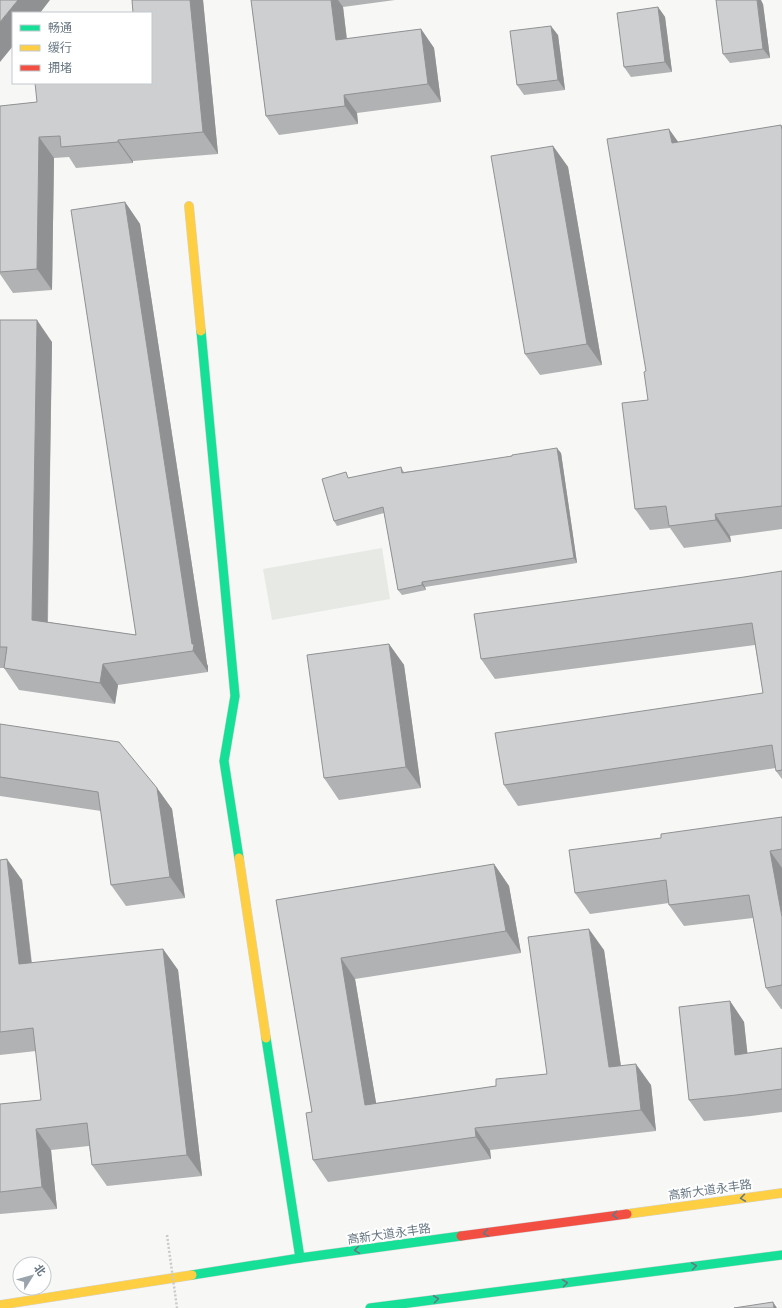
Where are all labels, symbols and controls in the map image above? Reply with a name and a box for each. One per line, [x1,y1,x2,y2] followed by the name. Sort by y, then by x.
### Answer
[12,12,152,84] legend
[48,20,72,36] text: 畅通
[48,40,72,56] text: 缓行
[48,60,72,76] text: 拥堵
[667,1176,753,1204] street label: 高新大道永丰路
[740,1193,746,1202] one-way arrow
[611,1210,618,1219] one-way arrow
[346,1220,432,1248] street label: 高新大道永丰路
[483,1228,489,1237] one-way arrow
[354,1245,360,1254] one-way arrow
[12,1256,52,1296] north arrow
[31,1261,49,1279] text: 北
[691,1262,697,1271] one-way arrow
[562,1279,568,1288] one-way arrow
[433,1295,439,1304] one-way arrow

